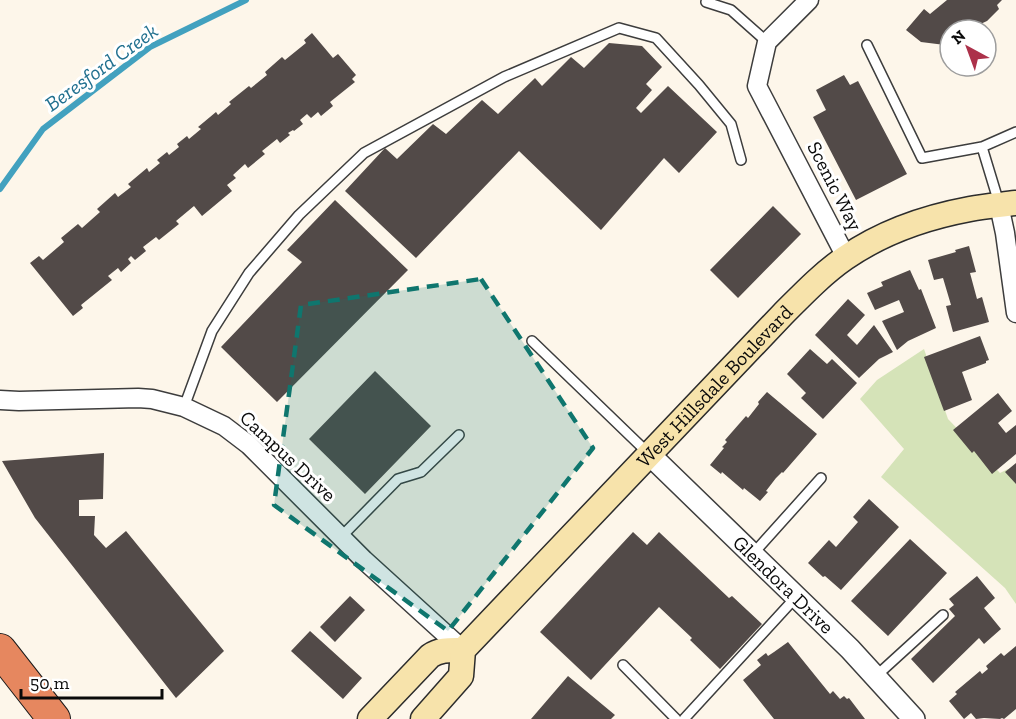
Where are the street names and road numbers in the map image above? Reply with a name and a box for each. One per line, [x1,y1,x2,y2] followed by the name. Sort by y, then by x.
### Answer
[802,137,868,235] street label: Scenic Way
[632,300,797,472] street label: West Hillsdale Boulevard
[235,405,341,507] street label: Campus Drive
[728,530,839,639] street label: Glendora Drive

